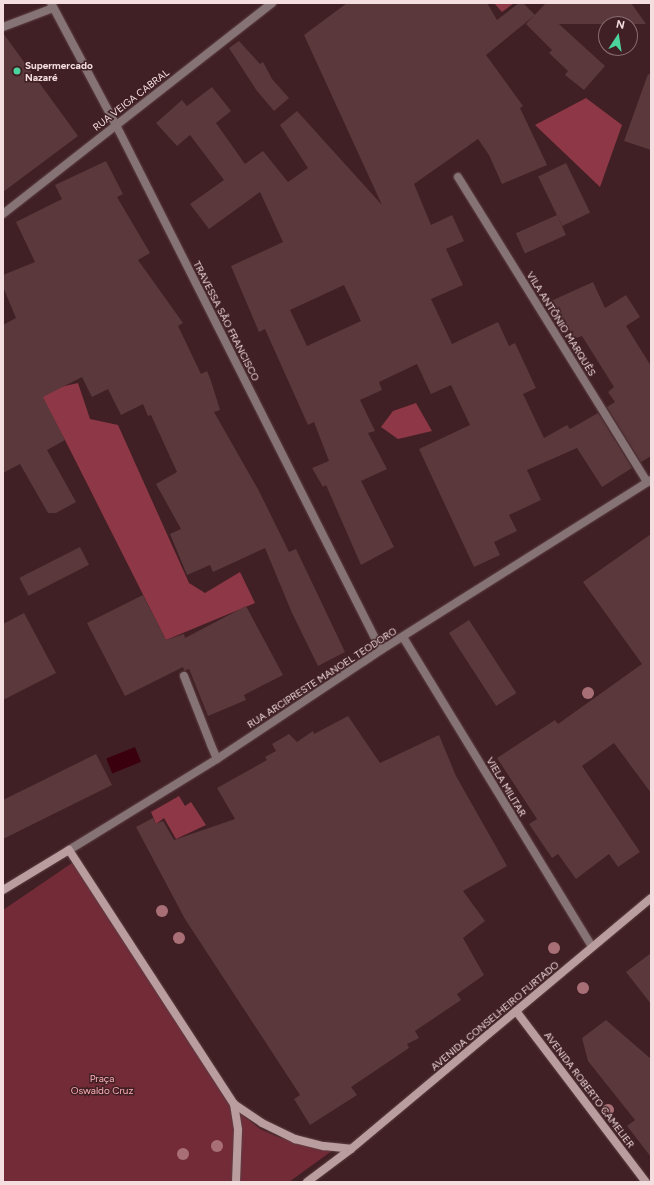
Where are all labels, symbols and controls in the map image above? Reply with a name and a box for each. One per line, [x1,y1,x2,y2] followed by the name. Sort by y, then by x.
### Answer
[598,16,638,56] north arrow
[615,18,626,32] text: N
[25,59,93,82] place label: Supermercado Nazaré
[12,66,22,76] marker: Supermercado Nazaré
[91,67,171,133] street label: RUA VEIGA CABRAL
[190,259,262,383] street label: TRAVESSA SÃO FRANCISCO
[524,270,598,378] street label: VILA ANTÔNIO MARQUÊS
[245,625,399,731] street label: RUA ARCIPRESTE MANOEL TEODORO
[484,755,528,819] street label: VIELA MILITAR
[429,959,561,1073] street label: AVENIDA CONSELHEIRO FURTADO
[541,1030,637,1150] street label: AVENIDA ROBERTO CAMELIER
[71,1072,133,1096] park label: Praça Oswaldo Cruz

